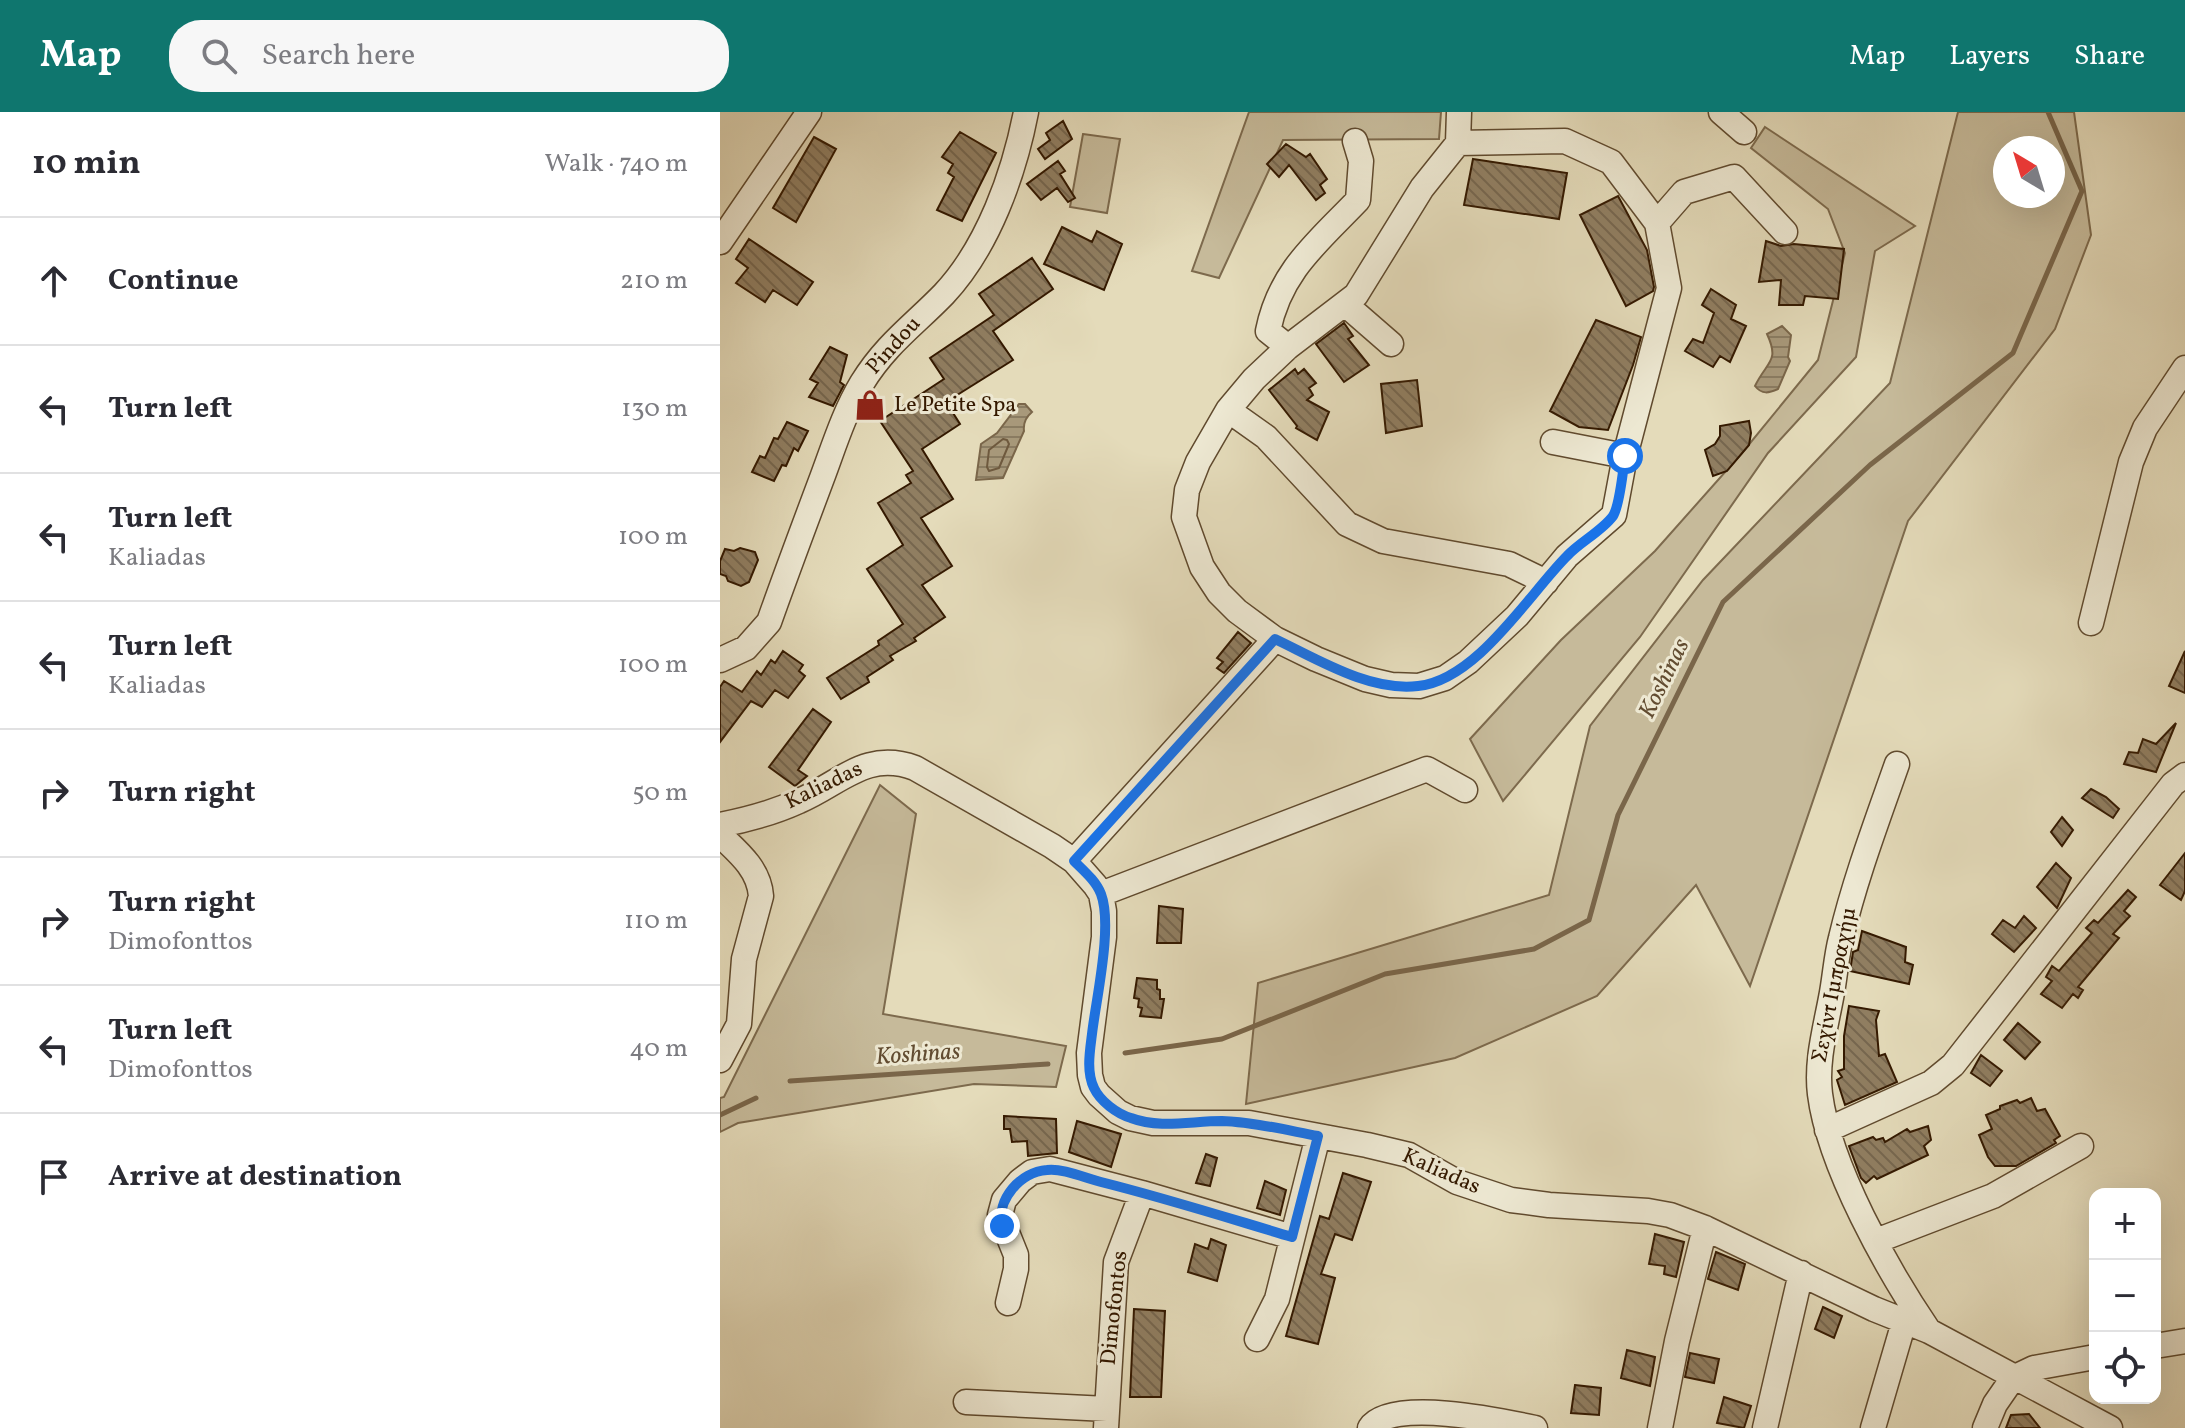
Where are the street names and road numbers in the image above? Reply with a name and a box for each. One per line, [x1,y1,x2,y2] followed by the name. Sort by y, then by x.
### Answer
[859,310,929,382] street label: Pindou
[780,754,868,818] street label: Kaliadas
[1805,905,1865,1065] street label: Σεχίντ Ιμπραχήμ
[1397,1141,1485,1203] street label: Kaliadas
[1094,1249,1136,1367] street label: Dimofontos

